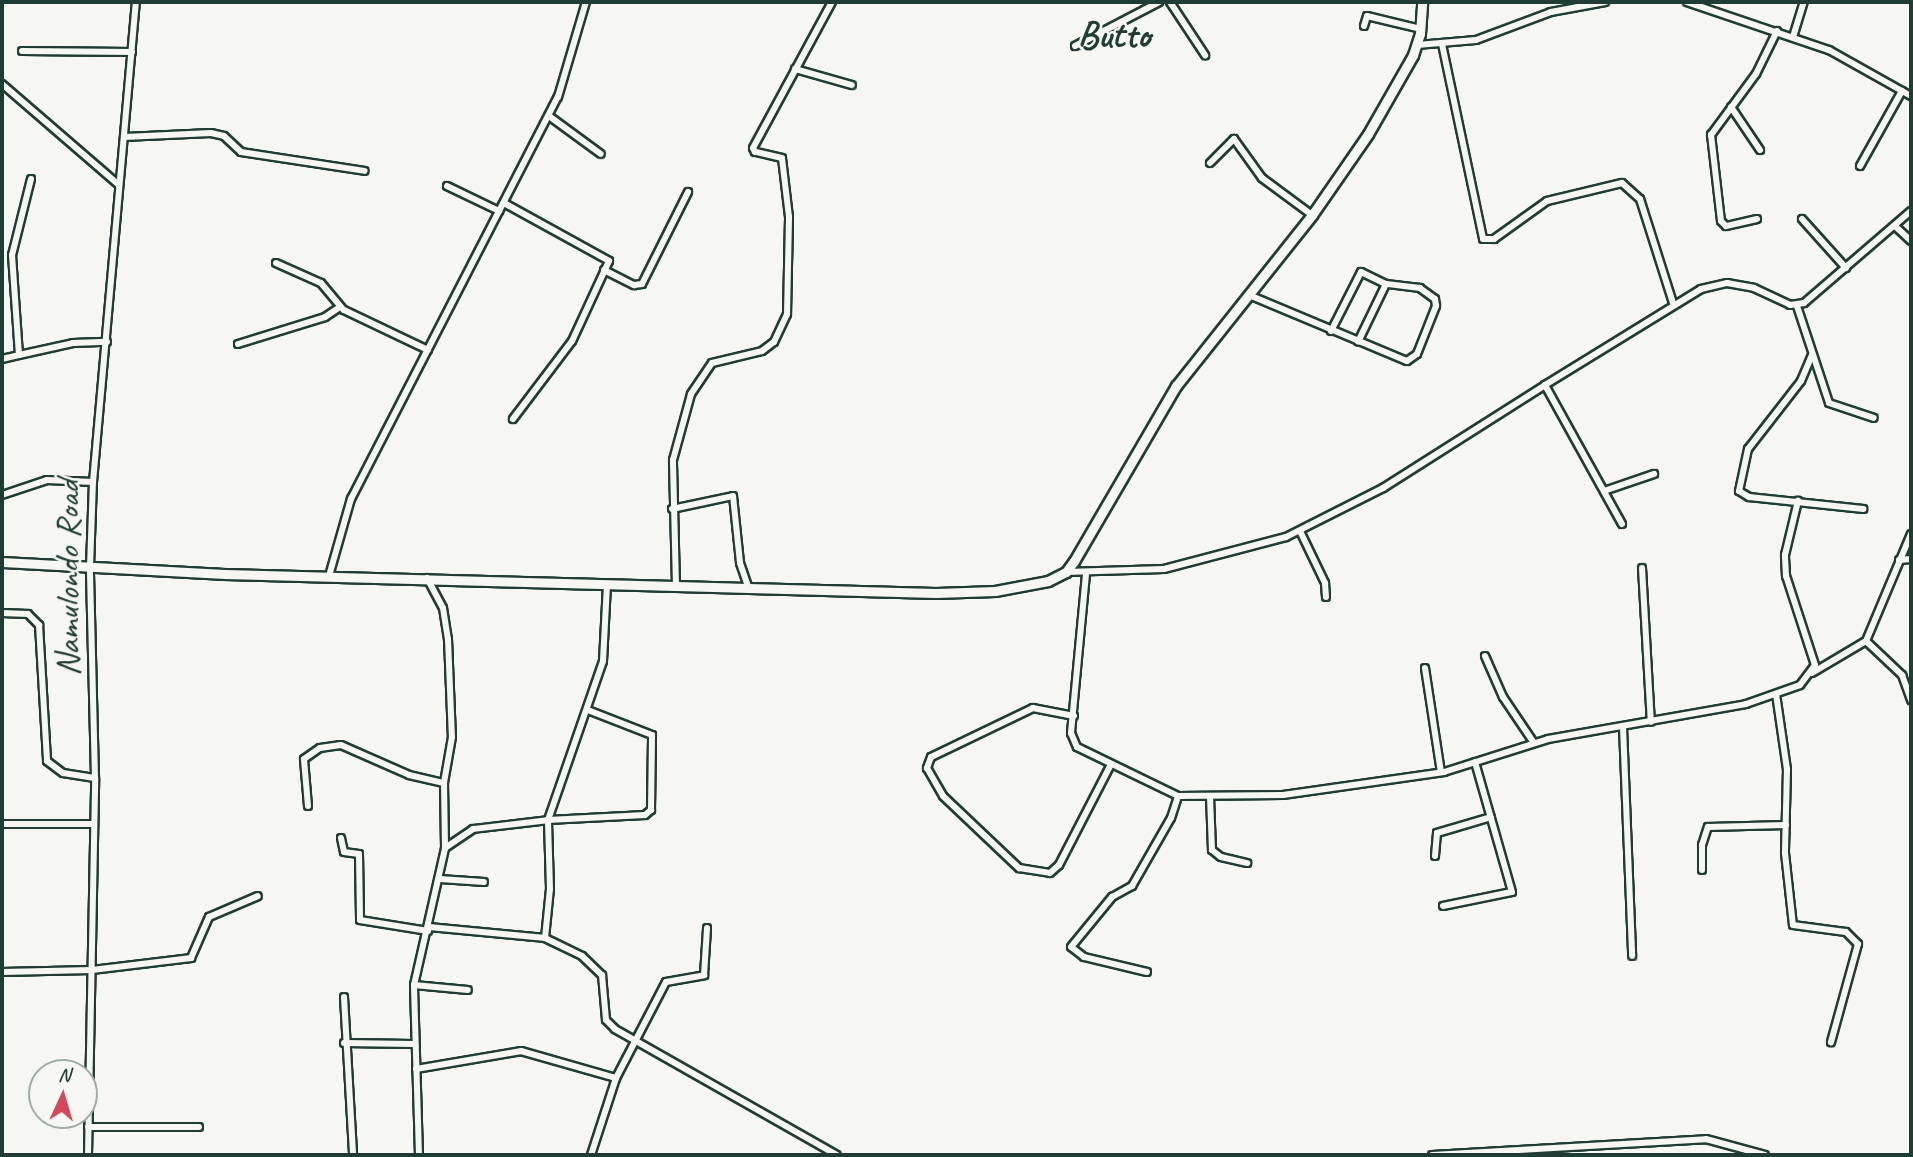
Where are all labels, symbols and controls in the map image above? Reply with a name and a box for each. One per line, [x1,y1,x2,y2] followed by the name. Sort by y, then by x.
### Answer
[1078,12,1150,58] district label: Butto
[47,480,89,676] street label: Namulondo Road
[28,1059,98,1129] north arrow
[58,1063,71,1087] text: N

